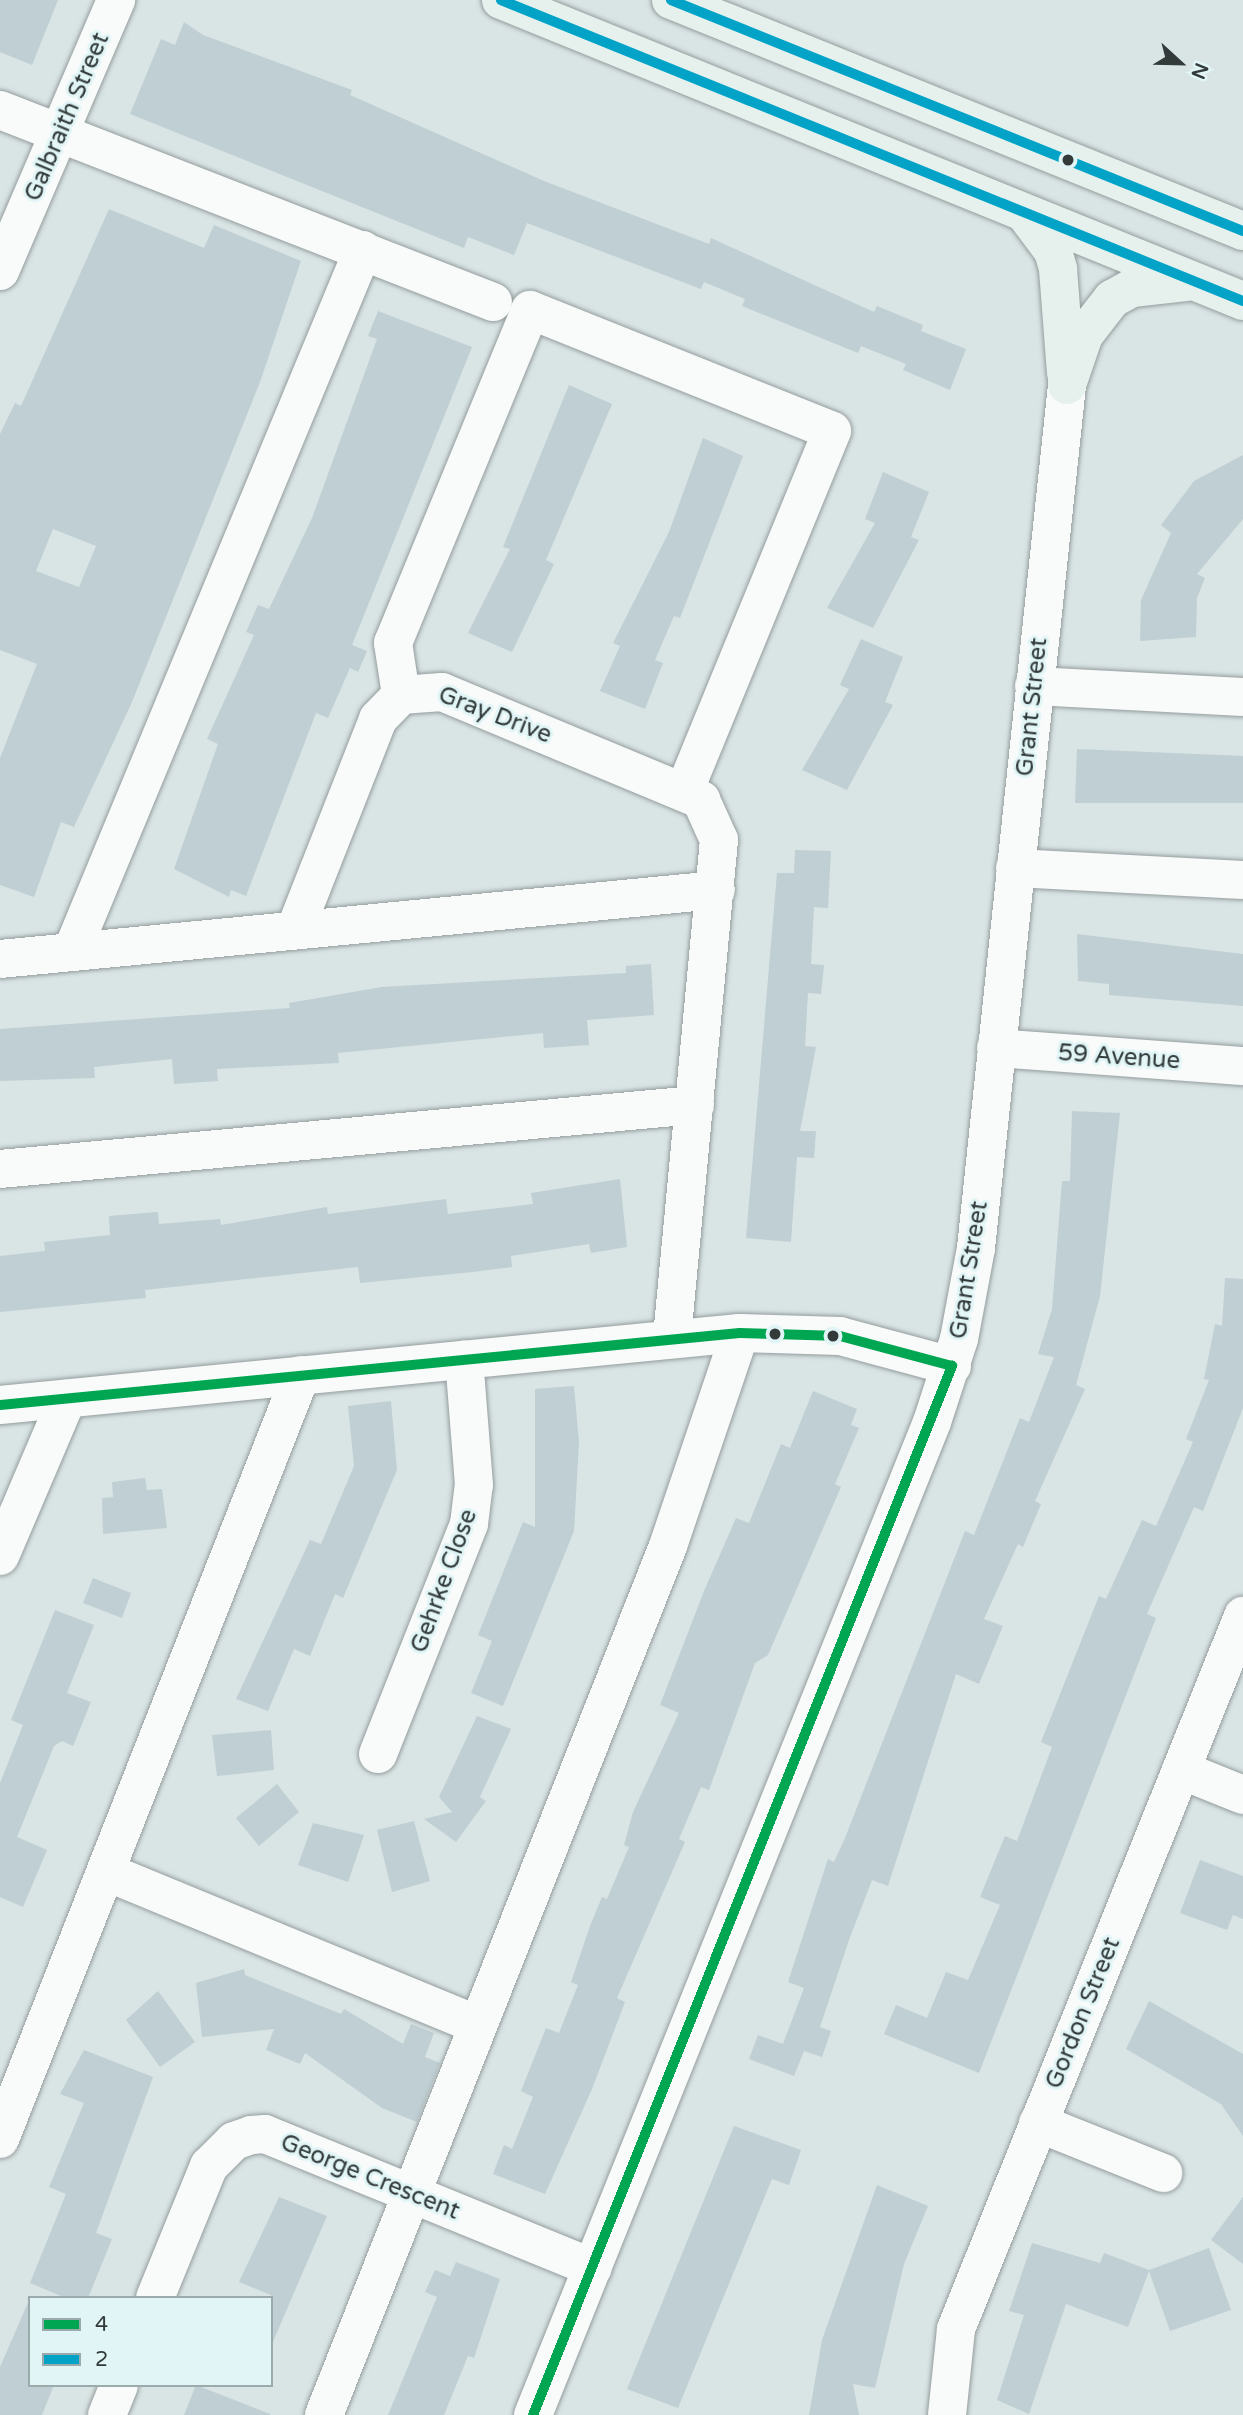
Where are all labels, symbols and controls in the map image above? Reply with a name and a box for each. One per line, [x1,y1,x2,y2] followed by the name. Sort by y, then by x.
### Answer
[1145,28,1215,98] north arrow
[19,29,115,205] street label: Galbraith Street
[1186,60,1213,82] text: N
[1061,153,1075,167] unlabelled marker
[1010,636,1054,778] street label: Grant Street
[434,680,556,750] street label: Gray Drive
[1057,1038,1181,1076] street label: 59 Avenue
[944,1199,994,1341] street label: Grant Street
[768,1327,782,1341] unlabelled marker
[826,1329,840,1343] unlabelled marker
[405,1505,483,1657] street label: Gehrke Close
[1040,1933,1126,2093] street label: Gordon Street
[276,2128,464,2226] street label: George Crescent
[28,2296,273,2387] legend
[95,2312,108,2337] text: 4
[95,2347,108,2372] text: 2

